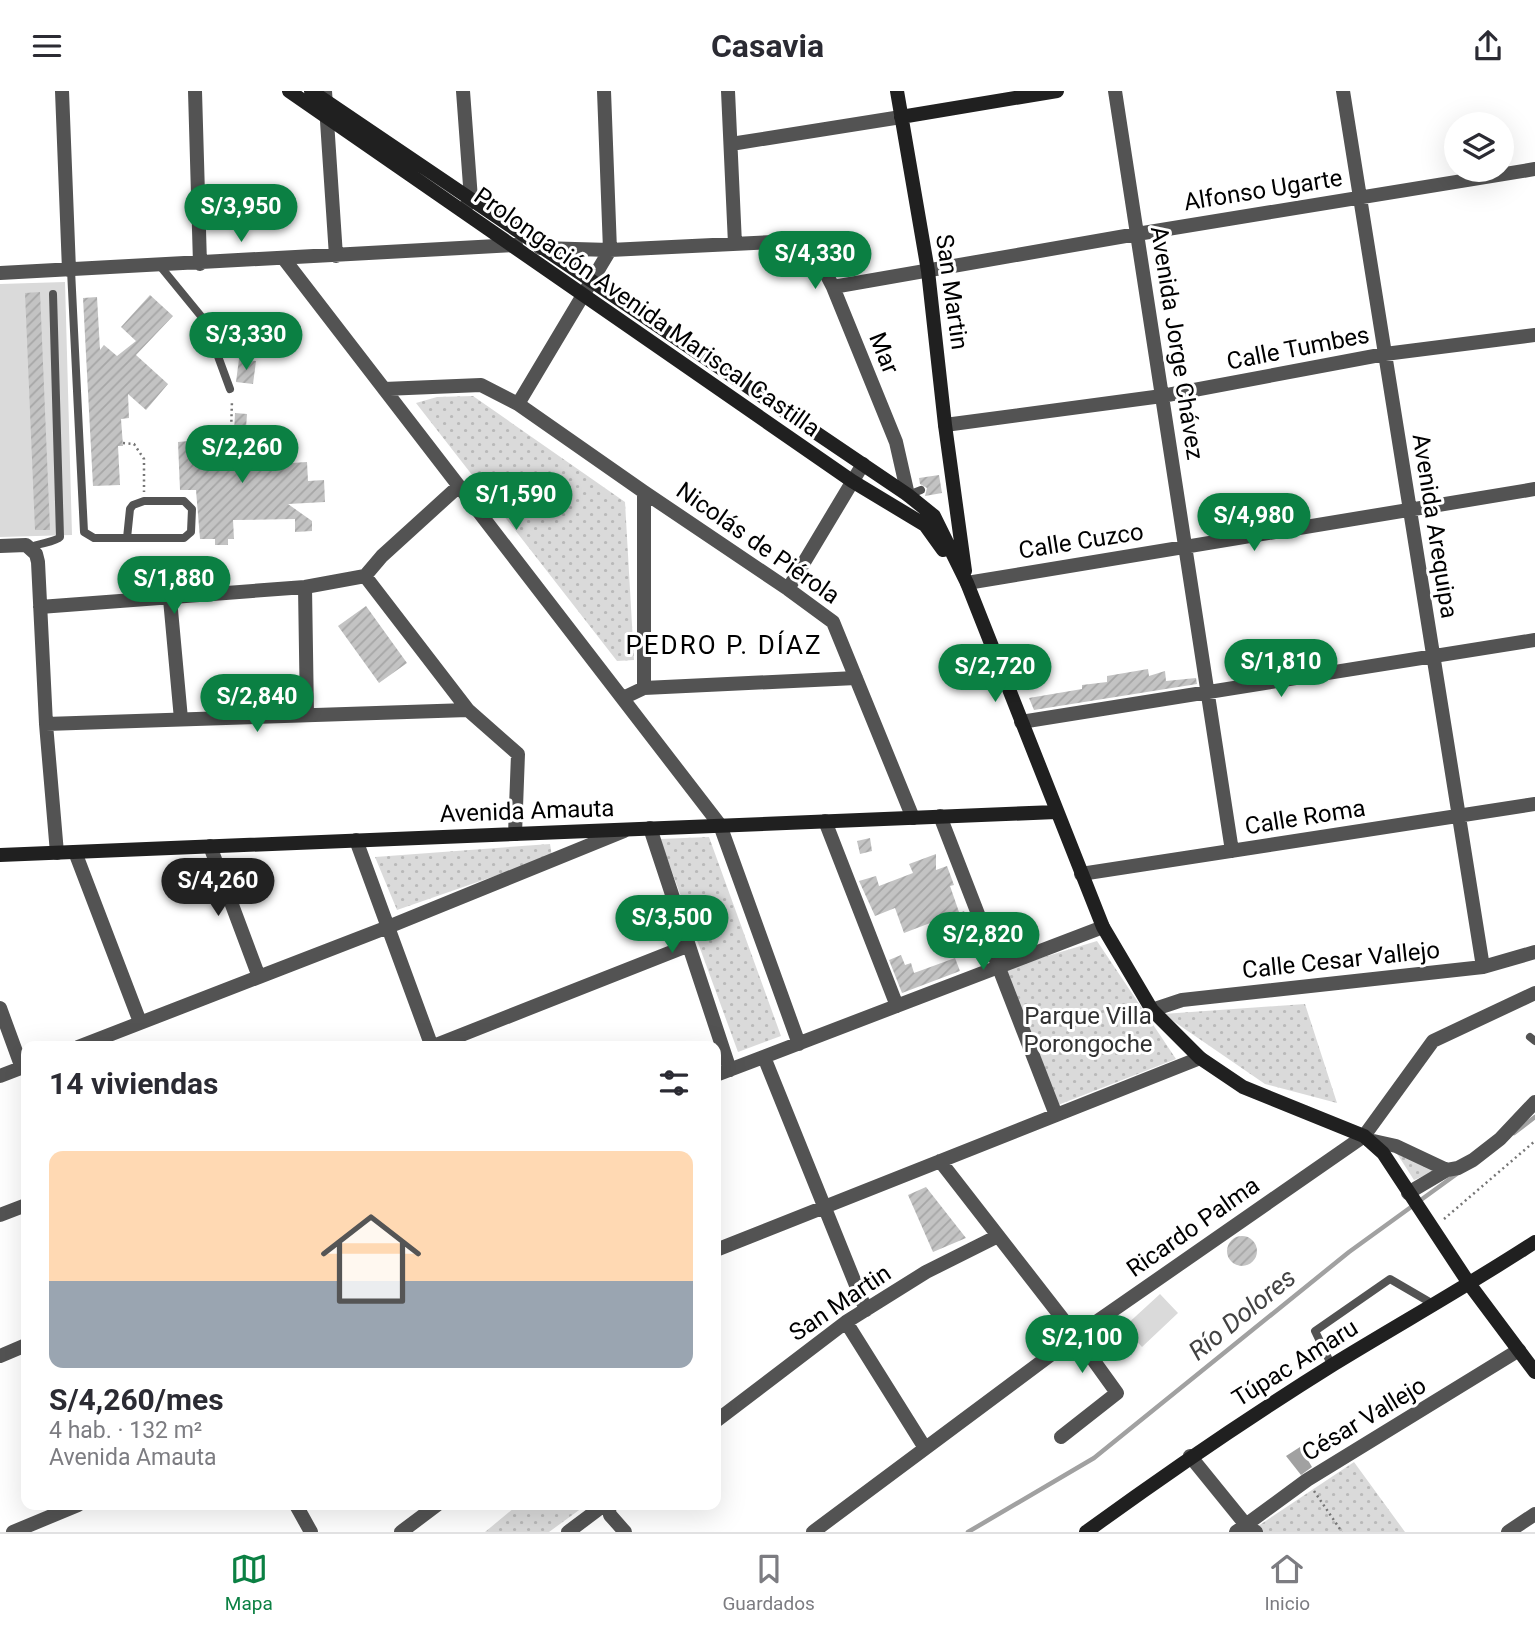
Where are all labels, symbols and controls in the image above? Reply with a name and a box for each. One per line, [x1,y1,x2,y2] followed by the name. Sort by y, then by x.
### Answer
[28,27,66,65] icon: menu
[711,27,824,65] text: Casavia
[1469,27,1507,65] icon: share
[1444,112,1514,182] map controls
[1444,112,1514,182] button: layers
[1182,164,1344,216] street label: Alfonso Ugarte
[469,181,825,443] street label: Prolongación Avenida Mariscal Castilla
[176,185,306,244] pin: S/3,950
[200,193,282,220] text: S/3,950
[1145,224,1209,462] street label: Avenida Jorge Chávez
[750,231,880,291] pin: S/4,330
[930,233,974,351] street label: San Martin
[774,240,856,267] text: S/4,330
[181,313,311,372] pin: S/3,330
[1224,320,1372,376] street label: Calle Tumbes
[205,321,287,348] text: S/3,330
[863,328,905,378] street label: Mar
[177,425,307,485] pin: S/2,260
[1407,432,1463,620] street label: Avenida Arequipa
[201,434,283,461] text: S/2,260
[451,473,581,532] pin: S/1,590
[671,476,845,610] street label: Nicolás de Piérola
[475,481,557,508] text: S/1,590
[1189,493,1319,553] pin: S/4,980
[1213,502,1295,529] text: S/4,980
[1017,517,1145,565] street label: Calle Cuzco
[109,557,239,616] pin: S/1,880
[133,565,215,592] text: S/1,880
[625,630,823,660] district label: PEDRO P. DÍAZ
[1216,639,1346,699] pin: S/1,810
[930,645,1060,704] pin: S/2,720
[1240,648,1322,675] text: S/1,810
[954,653,1036,680] text: S/2,720
[192,675,322,734] pin: S/2,840
[216,683,298,710] text: S/2,840
[439,794,615,828] street label: Avenida Amauta
[1243,794,1367,840] street label: Calle Roma
[153,859,283,918] pin: S/4,260
[177,867,259,894] text: S/4,260
[607,895,737,955] pin: S/3,500
[631,904,713,931] text: S/3,500
[918,913,1048,972] pin: S/2,820
[942,921,1024,948] text: S/2,820
[1241,936,1441,984] street label: Calle Cesar Vallejo
[1023,1002,1153,1058] park label: Parque Villa Porongoche
[655,1064,693,1102] icon: filters
[49,1066,219,1101] text: 14 viviendas
[1121,1171,1265,1283] street label: Ricardo Palma
[308,1196,434,1322] icon: home
[784,1259,896,1347] street label: San Martin
[1183,1262,1301,1366] water label: Río Dolores
[1227,1313,1363,1413] street label: Túpac Amaru
[1017,1315,1147,1375] pin: S/2,100
[1041,1324,1123,1351] text: S/2,100
[1297,1371,1431,1467] street label: César Vallejo
[49,1382,224,1417] text: S/4,260/mes
[49,1417,202,1444] text: 4 hab. · 132 m²
[49,1444,217,1471] text: Avenida Amauta
[225,1550,273,1615] tab: Mapa
[722,1550,815,1615] tab: Guardados
[1264,1550,1310,1615] tab: Inicio

